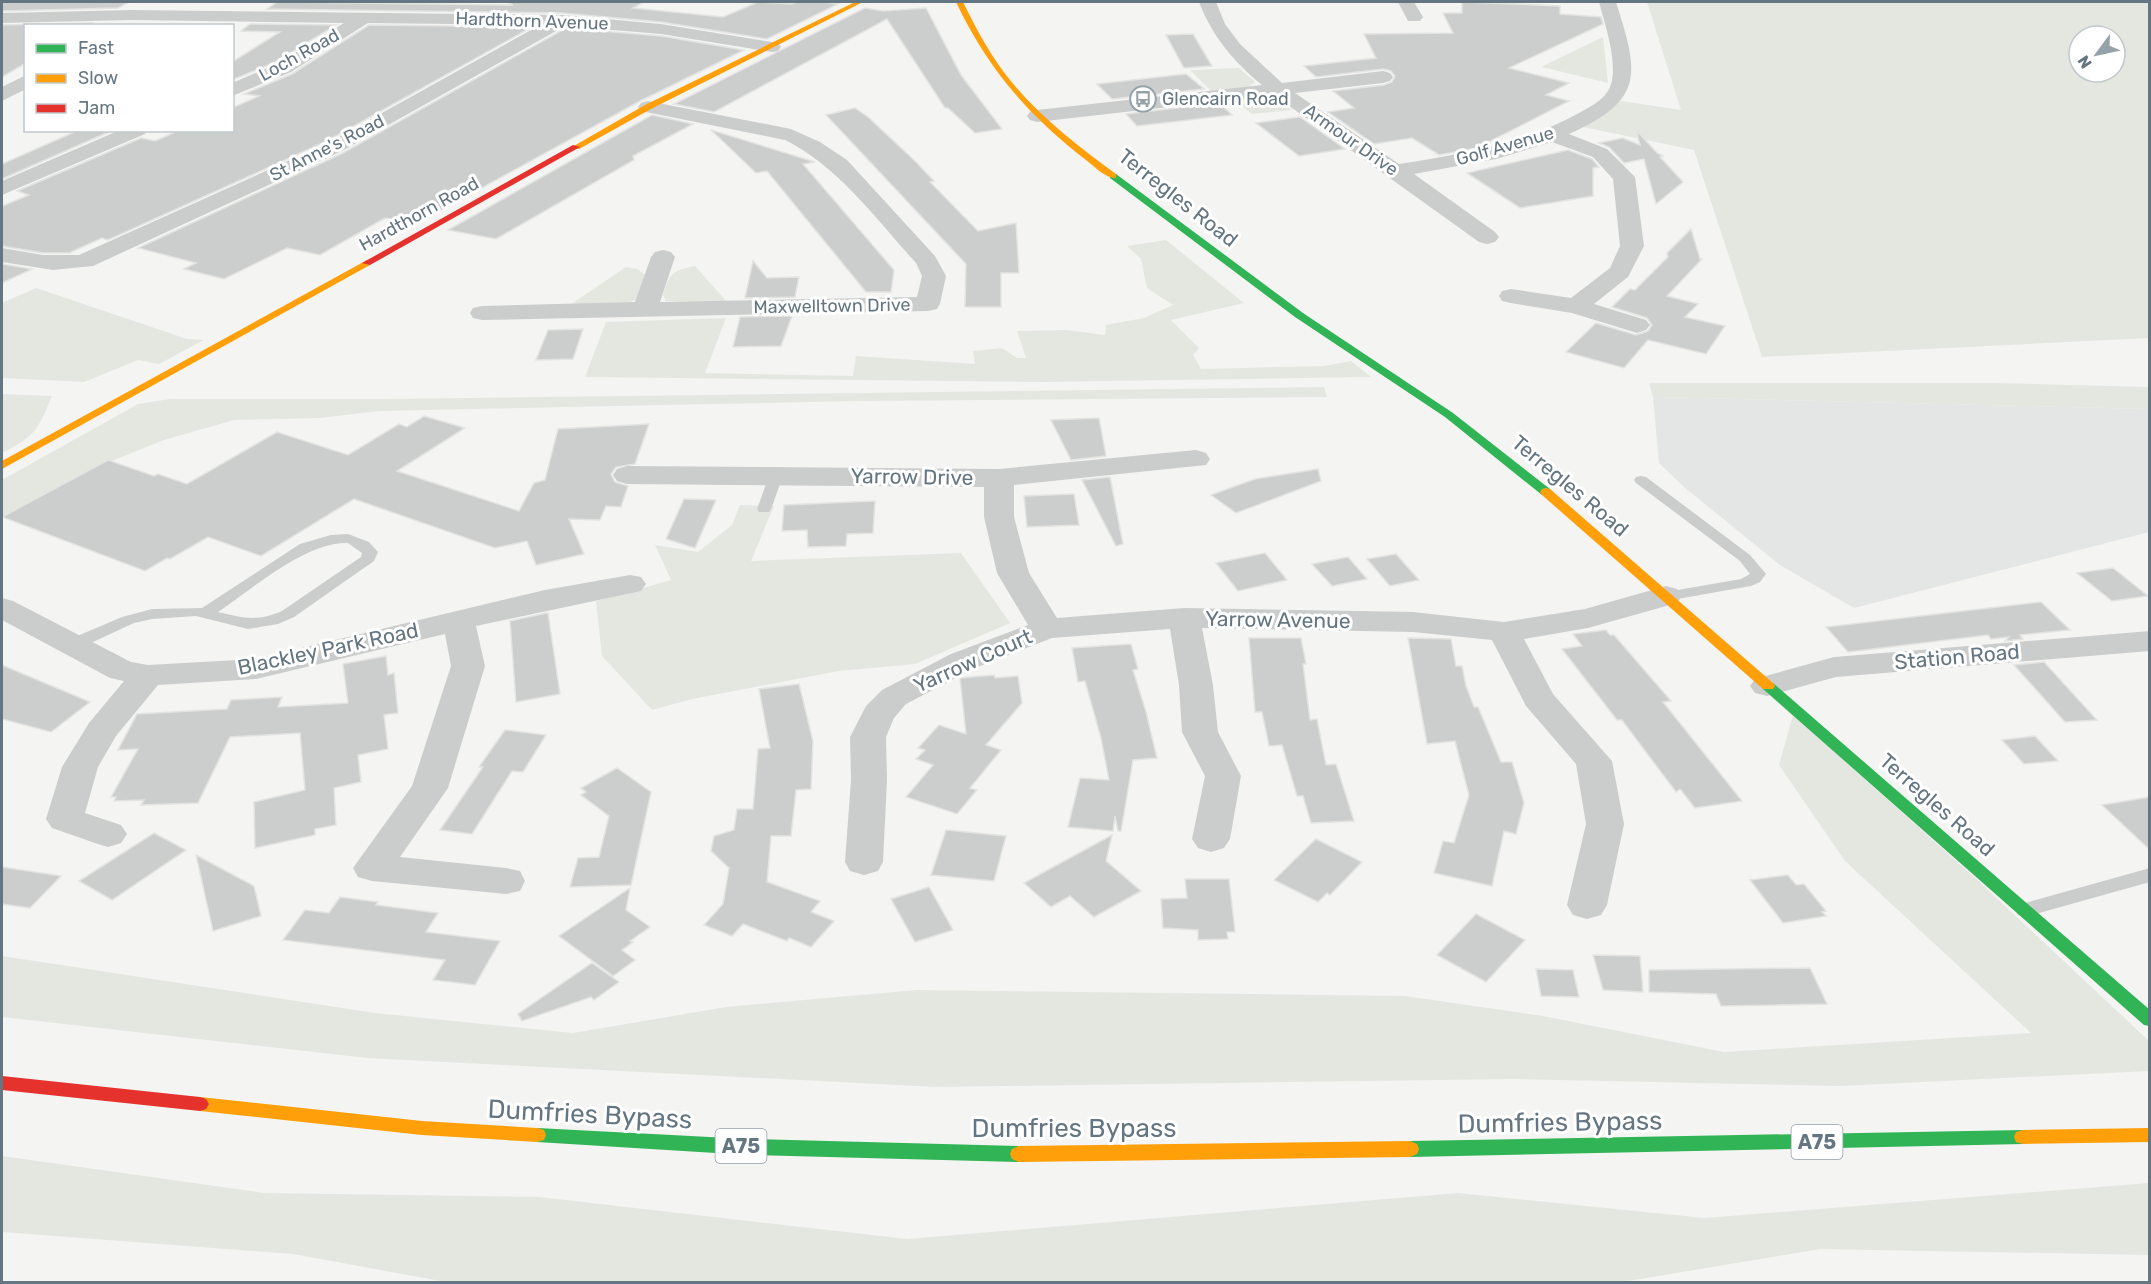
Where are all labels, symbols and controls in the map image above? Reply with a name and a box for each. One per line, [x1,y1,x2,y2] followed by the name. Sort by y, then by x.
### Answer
[455,7,609,35] street label: Hardthorn Avenue
[24,24,234,132] legend
[255,24,343,86] street label: Loch Road
[2067,24,2127,84] north arrow
[78,37,114,59] text: Fast
[2074,52,2096,72] text: N
[78,67,118,89] text: Slow
[1128,84,1158,114] bus stop icon: Glencairn Road
[1162,88,1289,110] place label: Glencairn Road
[78,97,115,119] text: Jam
[1300,99,1402,181] street label: Armour Drive
[266,110,388,186] street label: St Anne's Road
[1454,122,1556,170] street label: Golf Avenue
[1114,143,1243,252] street label: Terregles Road
[355,172,483,256] street label: Hardthorn Road
[753,294,911,318] street label: Maxwelltown Drive
[1507,430,1634,542] street label: Terregles Road
[850,463,974,490] street label: Yarrow Drive
[1205,606,1351,633] street label: Yarrow Avenue
[235,617,421,680] street label: Blackley Park Road
[910,623,1036,698] street label: Yarrow Court
[1893,639,2021,674] street label: Station Road
[1875,748,2000,861] street label: Terregles Road
[487,1094,693,1135] street label: Dumfries Bypass
[1457,1105,1663,1140] street label: Dumfries Bypass
[972,1113,1176,1144] street label: Dumfries Bypass
[1792,1125,1842,1159] road number: A75
[716,1129,766,1163] road number: A75

